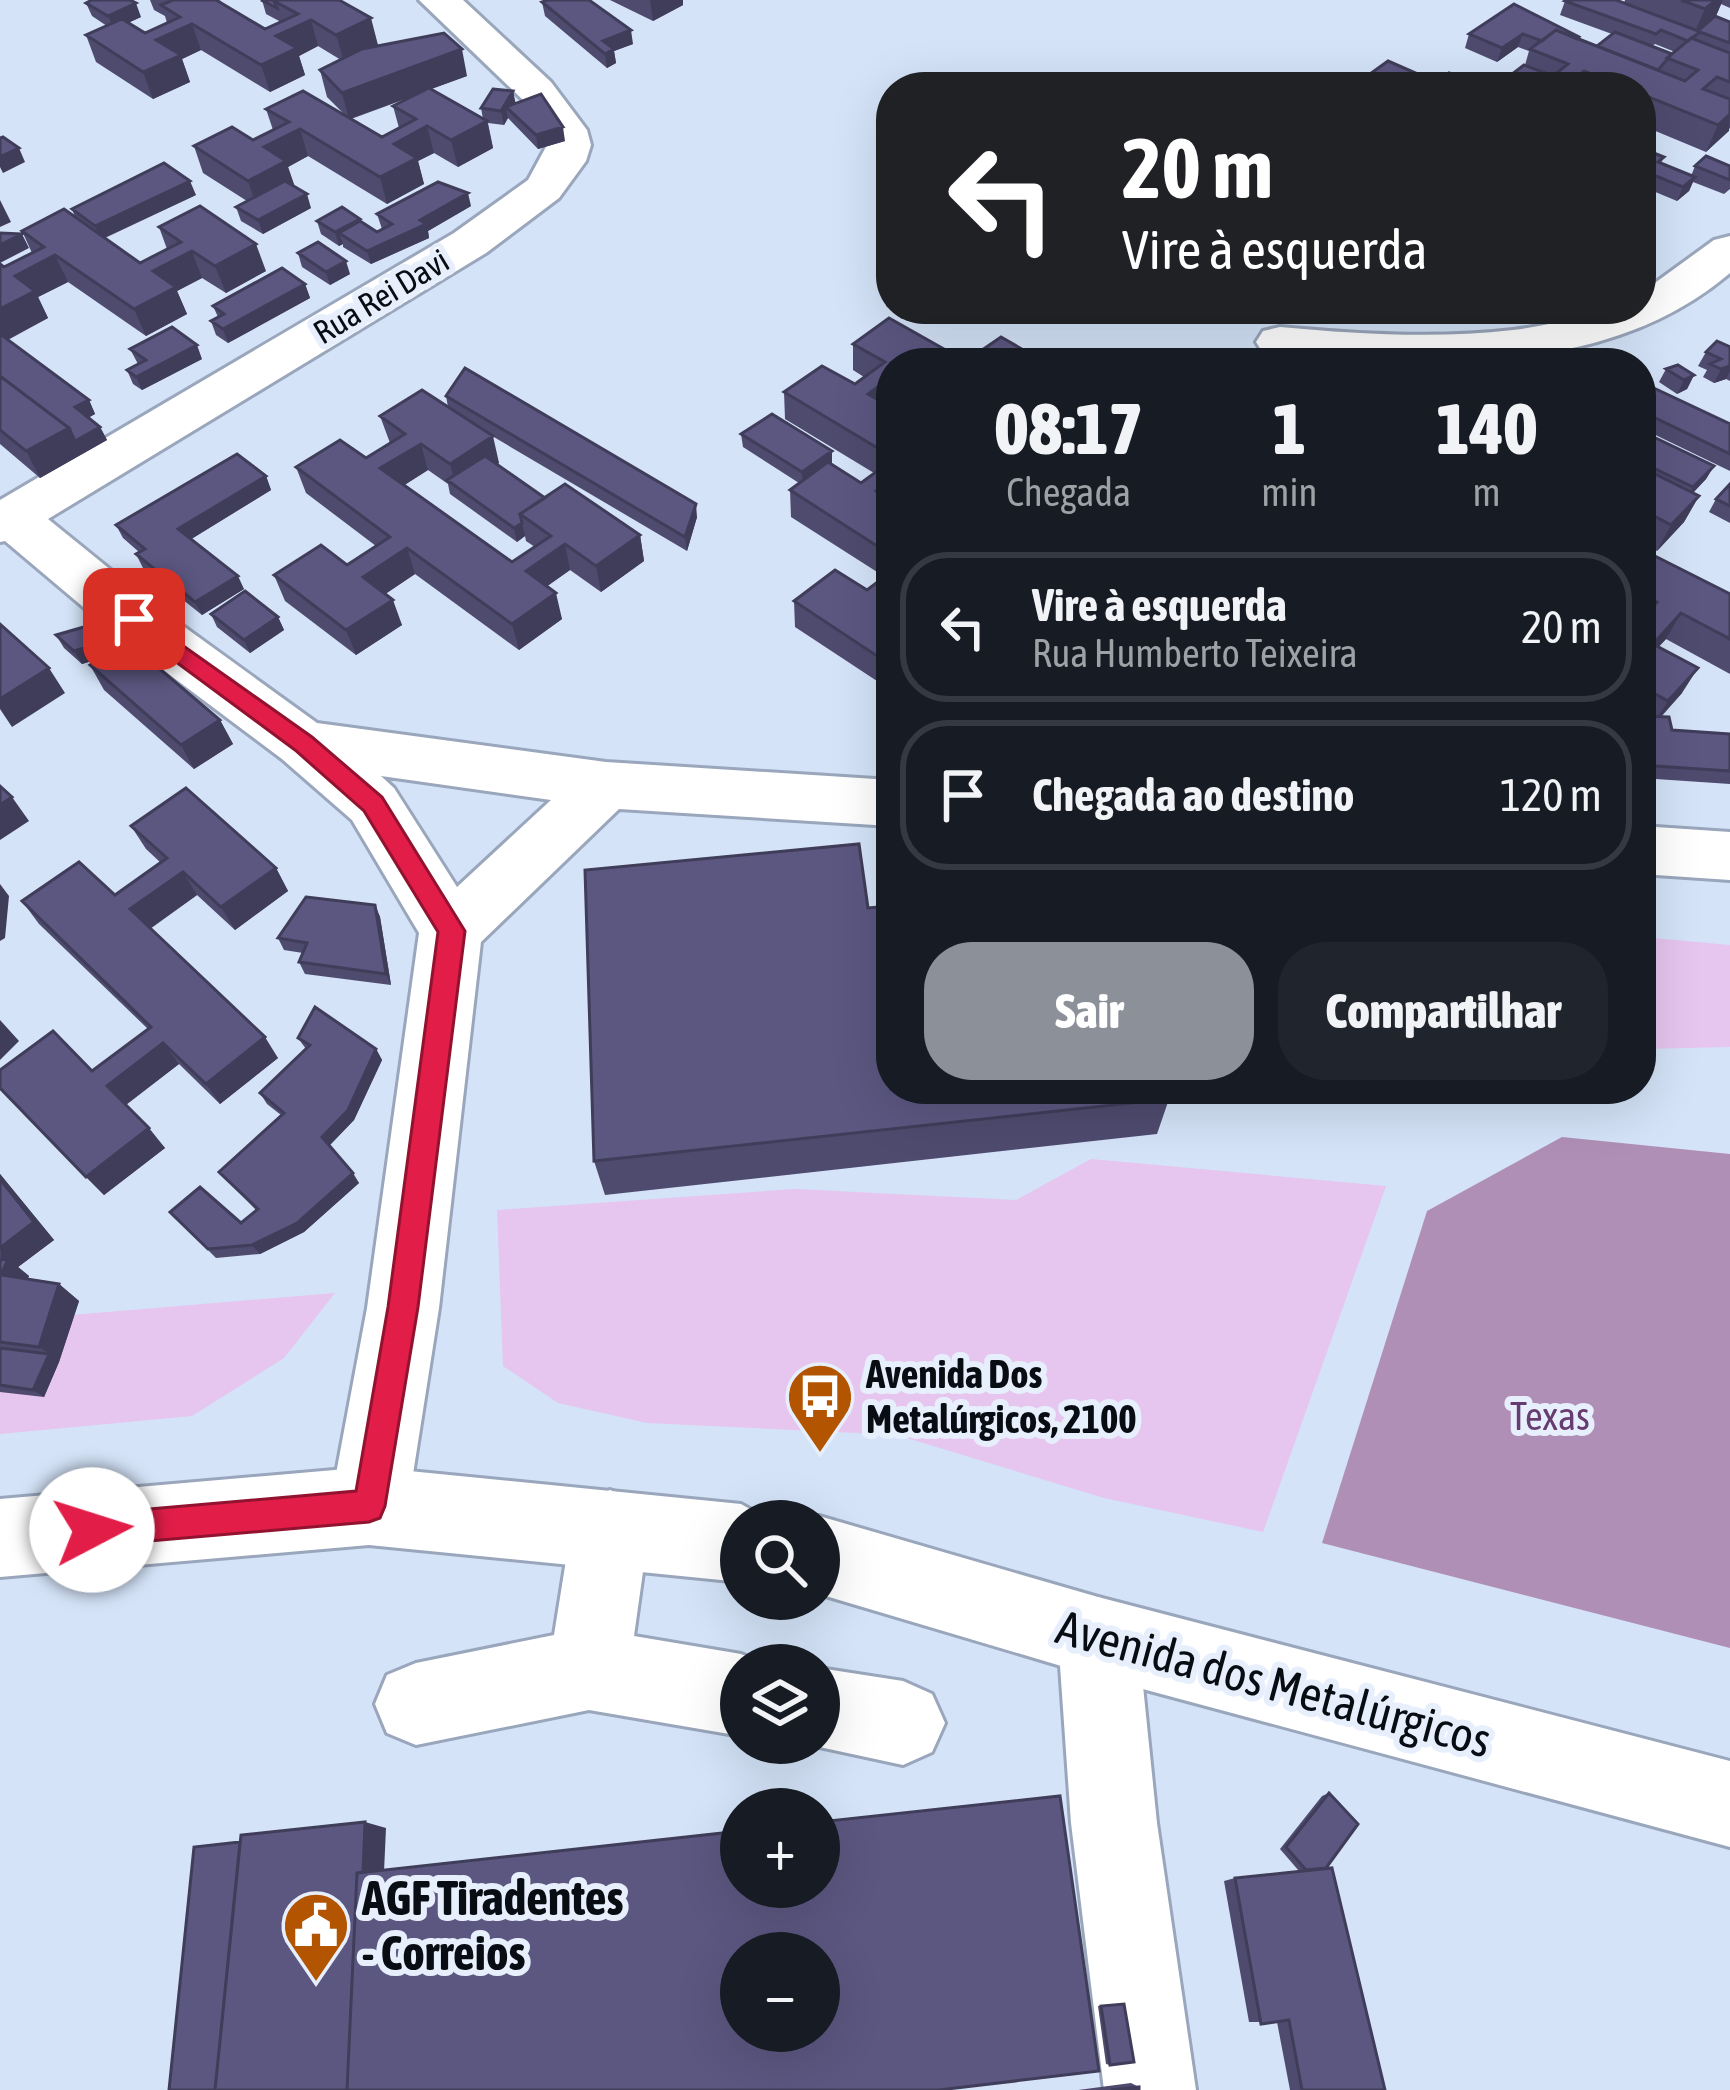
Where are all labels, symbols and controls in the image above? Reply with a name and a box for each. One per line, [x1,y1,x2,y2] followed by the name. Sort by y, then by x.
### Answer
[924,120,1080,276] icon: left
[1122,120,1273,216] text: 20 m
[1122,219,1428,280] text: Vire à esquerda
[307,241,455,351] street label: Rua Rei Davi
[995,387,1143,469] text: 08:17
[1272,387,1306,469] text: 1
[1436,387,1537,469] text: 140
[1006,470,1131,514] text: Chegada
[1261,470,1317,514] text: min
[1473,470,1501,514] text: m
[83,568,185,670] pin
[1032,579,1287,631] text: Vire à esquerda
[101,586,167,652] icon: arrive
[930,594,996,660] icon: left
[1521,601,1602,653] text: 20 m
[1032,631,1358,675] text: Rua Humberto Teixeira
[930,762,996,828] icon: arrive
[1032,769,1354,821] text: Chegada ao destino
[1500,769,1602,821] text: 120 m
[924,942,1254,1080] button: Sair
[1278,942,1608,1080] button: Compartilhar
[865,1352,1137,1441] place label: Avenida Dos Metalúrgicos, 2100
[785,1361,855,1455] bus stop icon: Avenida Dos Metalúrgicos, 2100
[1510,1394,1590,1438] park label: Texas
[29,1467,155,1593] position arrow
[720,1500,840,2052] map controls
[720,1500,840,1620] button: search
[1051,1599,1497,1767] street label: Avenida dos Metalúrgicos
[720,1644,840,1764] button: layers
[720,1788,840,1908] button: +
[361,1870,624,1980] place label: AGF Tiradentes - Correios
[281,1890,351,1984] public building icon: AGF Tiradentes - Correios
[720,1932,840,2052] button: −

